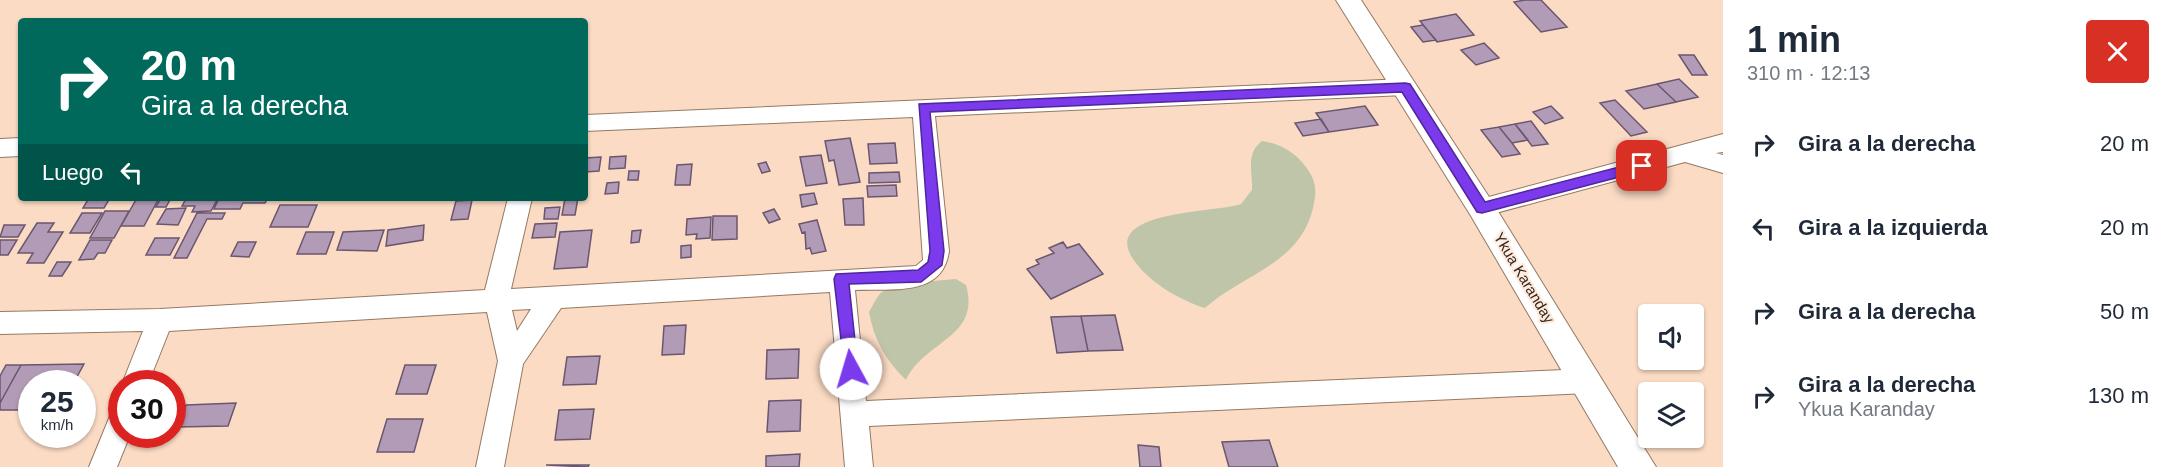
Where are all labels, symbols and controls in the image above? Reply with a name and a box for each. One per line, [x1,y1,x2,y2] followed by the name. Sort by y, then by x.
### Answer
[1747,19,1841,60] text: 1 min
[2086,20,2149,83] button: close
[42,42,120,120] icon: right
[141,42,237,89] text: 20 m
[1747,62,1870,84] text: 310 m · 12:13
[141,91,348,121] text: Gira a la derecha
[1747,128,1780,161] icon: right
[1798,131,1975,156] text: Gira a la derecha
[2100,131,2149,156] text: 20 m
[1616,140,1667,191] pin
[1625,149,1658,182] icon: arrive
[115,156,148,189] icon: left
[42,160,103,185] text: Luego
[1747,212,1780,245] icon: left
[1798,215,1988,240] text: Gira a la izquierda
[2100,215,2149,240] text: 20 m
[1491,229,1558,327] street label: Ykua Karanday
[1747,296,1780,329] icon: right
[1798,299,1975,324] text: Gira a la derecha
[2100,299,2149,324] text: 50 m
[1638,304,1704,448] map controls
[1638,304,1704,370] button: sound
[819,337,883,401] position arrow
[108,370,186,448] speed limit sign: 30
[1798,372,1975,397] text: Gira a la derecha
[1747,380,1780,413] icon: right
[1638,382,1704,448] button: layers
[2088,383,2149,408] text: 130 m
[40,385,74,418] text: 25
[1798,398,1935,420] text: Ykua Karanday
[41,416,73,433] text: km/h

